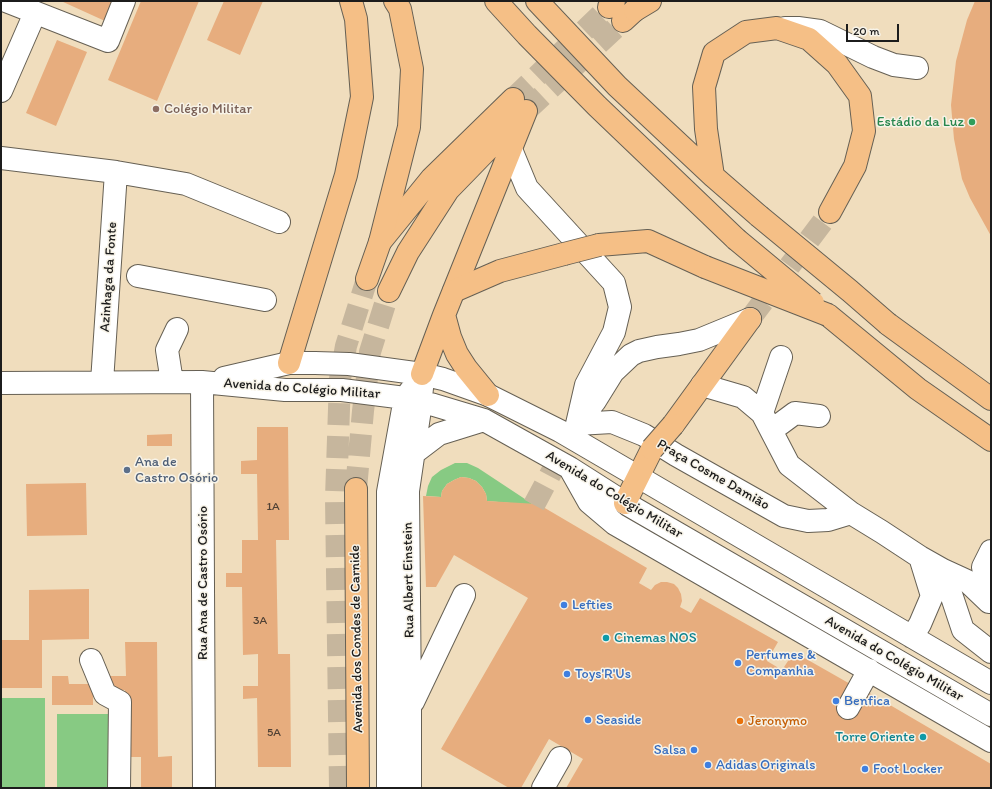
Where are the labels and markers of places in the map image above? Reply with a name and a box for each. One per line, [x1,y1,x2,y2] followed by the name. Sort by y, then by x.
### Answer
[164,101,252,117] place label: Colégio Militar
[151,104,161,114] marker: Colégio Militar
[877,114,964,130] place label: Estádio da Luz
[967,117,977,127] marker: Estádio da Luz
[135,454,218,486] place label: Ana de Castro Osório
[122,465,132,475] marker: Ana de Castro Osório
[572,597,613,613] place label: Lefties
[559,600,569,610] marker: Lefties
[614,630,697,646] place label: Cinemas NOS
[601,633,611,643] marker: Cinemas NOS
[746,647,816,680] place label: Perfumes & Companhia
[733,658,743,668] marker: Perfumes & Companhia
[575,666,631,682] place label: Toys'R'Us
[562,669,572,679] marker: Toys'R'Us
[844,693,890,709] place label: Benfica
[831,696,841,706] marker: Benfica
[596,712,641,728] place label: Seaside
[748,713,807,729] place label: Jeronymo
[583,715,593,725] marker: Seaside
[735,716,745,726] marker: Jeronymo
[835,729,915,745] place label: Torre Oriente
[918,732,928,742] marker: Torre Oriente
[654,742,686,758] place label: Salsa
[689,745,699,755] marker: Salsa
[716,757,815,773] place label: Adidas Originals
[703,760,713,770] marker: Adidas Originals
[873,761,943,777] place label: Foot Locker
[860,764,870,774] marker: Foot Locker

